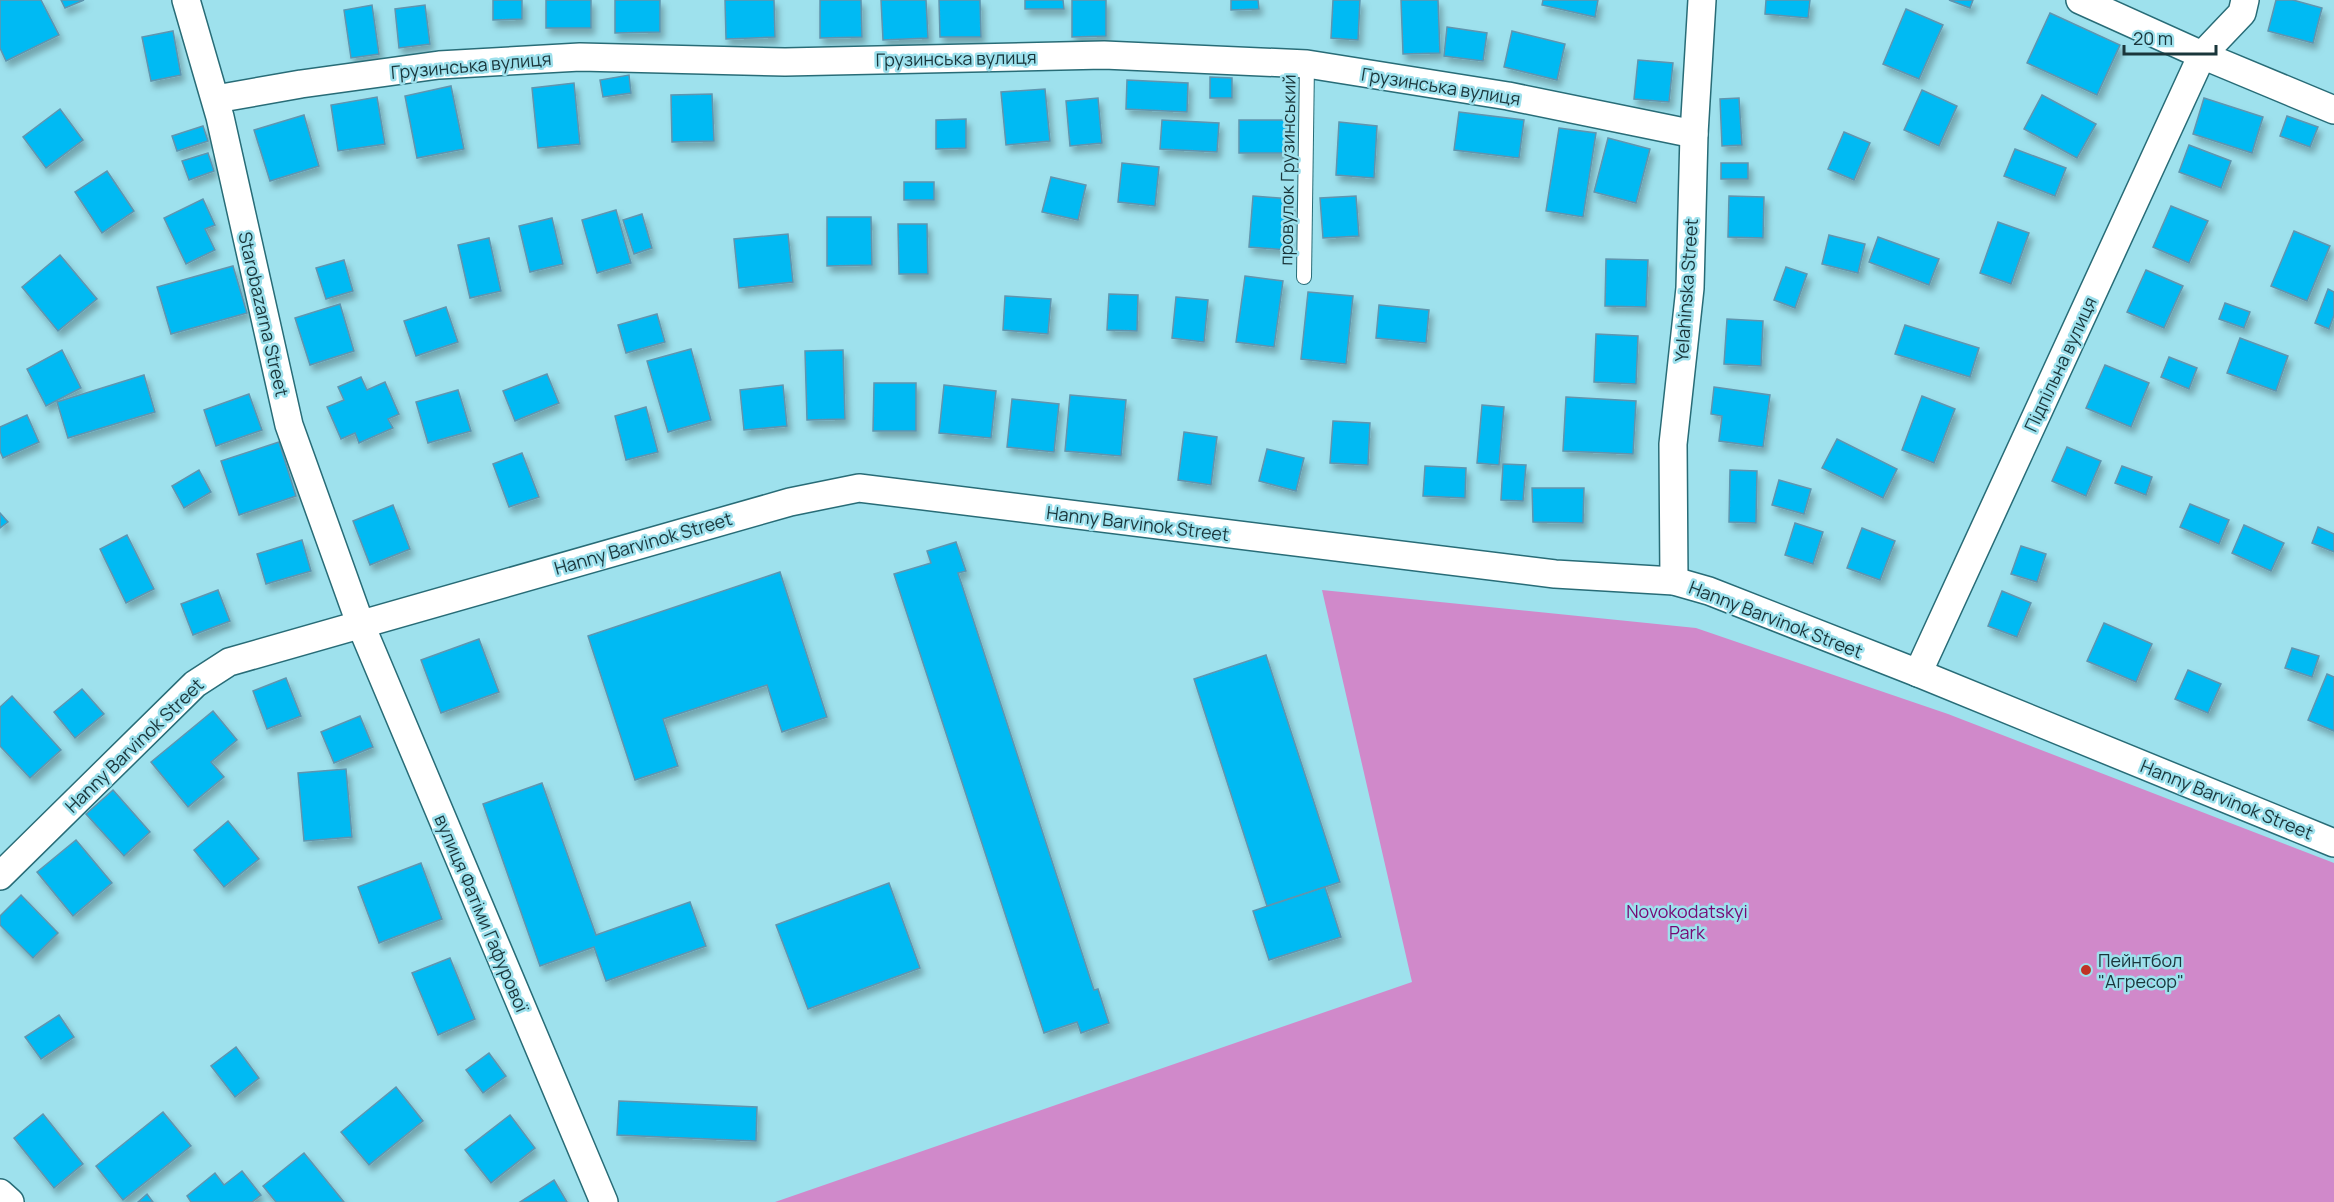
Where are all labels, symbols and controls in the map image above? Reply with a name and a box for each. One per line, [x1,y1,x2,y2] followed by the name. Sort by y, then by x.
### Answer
[2124,18,2216,56] scale bar
[2133,26,2173,50] text: 20 m
[875,45,1037,71] street label: Грузинська вулиця
[390,46,552,84] street label: Грузинська вулиця
[1360,62,1522,110] street label: Грузинська вулиця
[1273,74,1301,266] street label: провулок Грузинський
[1669,217,1703,363] street label: Yelahinska Street
[233,229,295,399] street label: Starobazarna Street
[2018,293,2102,435] street label: Підпільна вулиця
[1045,500,1231,546] street label: Hanny Barvinok Street
[551,506,735,580] street label: Hanny Barvinok Street
[1686,575,1866,663] street label: Hanny Barvinok Street
[59,672,209,818] street label: Hanny Barvinok Street
[2137,753,2317,845] street label: Hanny Barvinok Street
[429,810,535,1016] street label: вулиця Фатіми Гафурової
[1626,899,1748,944] park label: Novokodatskyi Park
[2098,948,2184,993] place label: Пейнтбол "Агресор"
[2079,963,2093,977] marker: Пейнтбол "Агресор"

